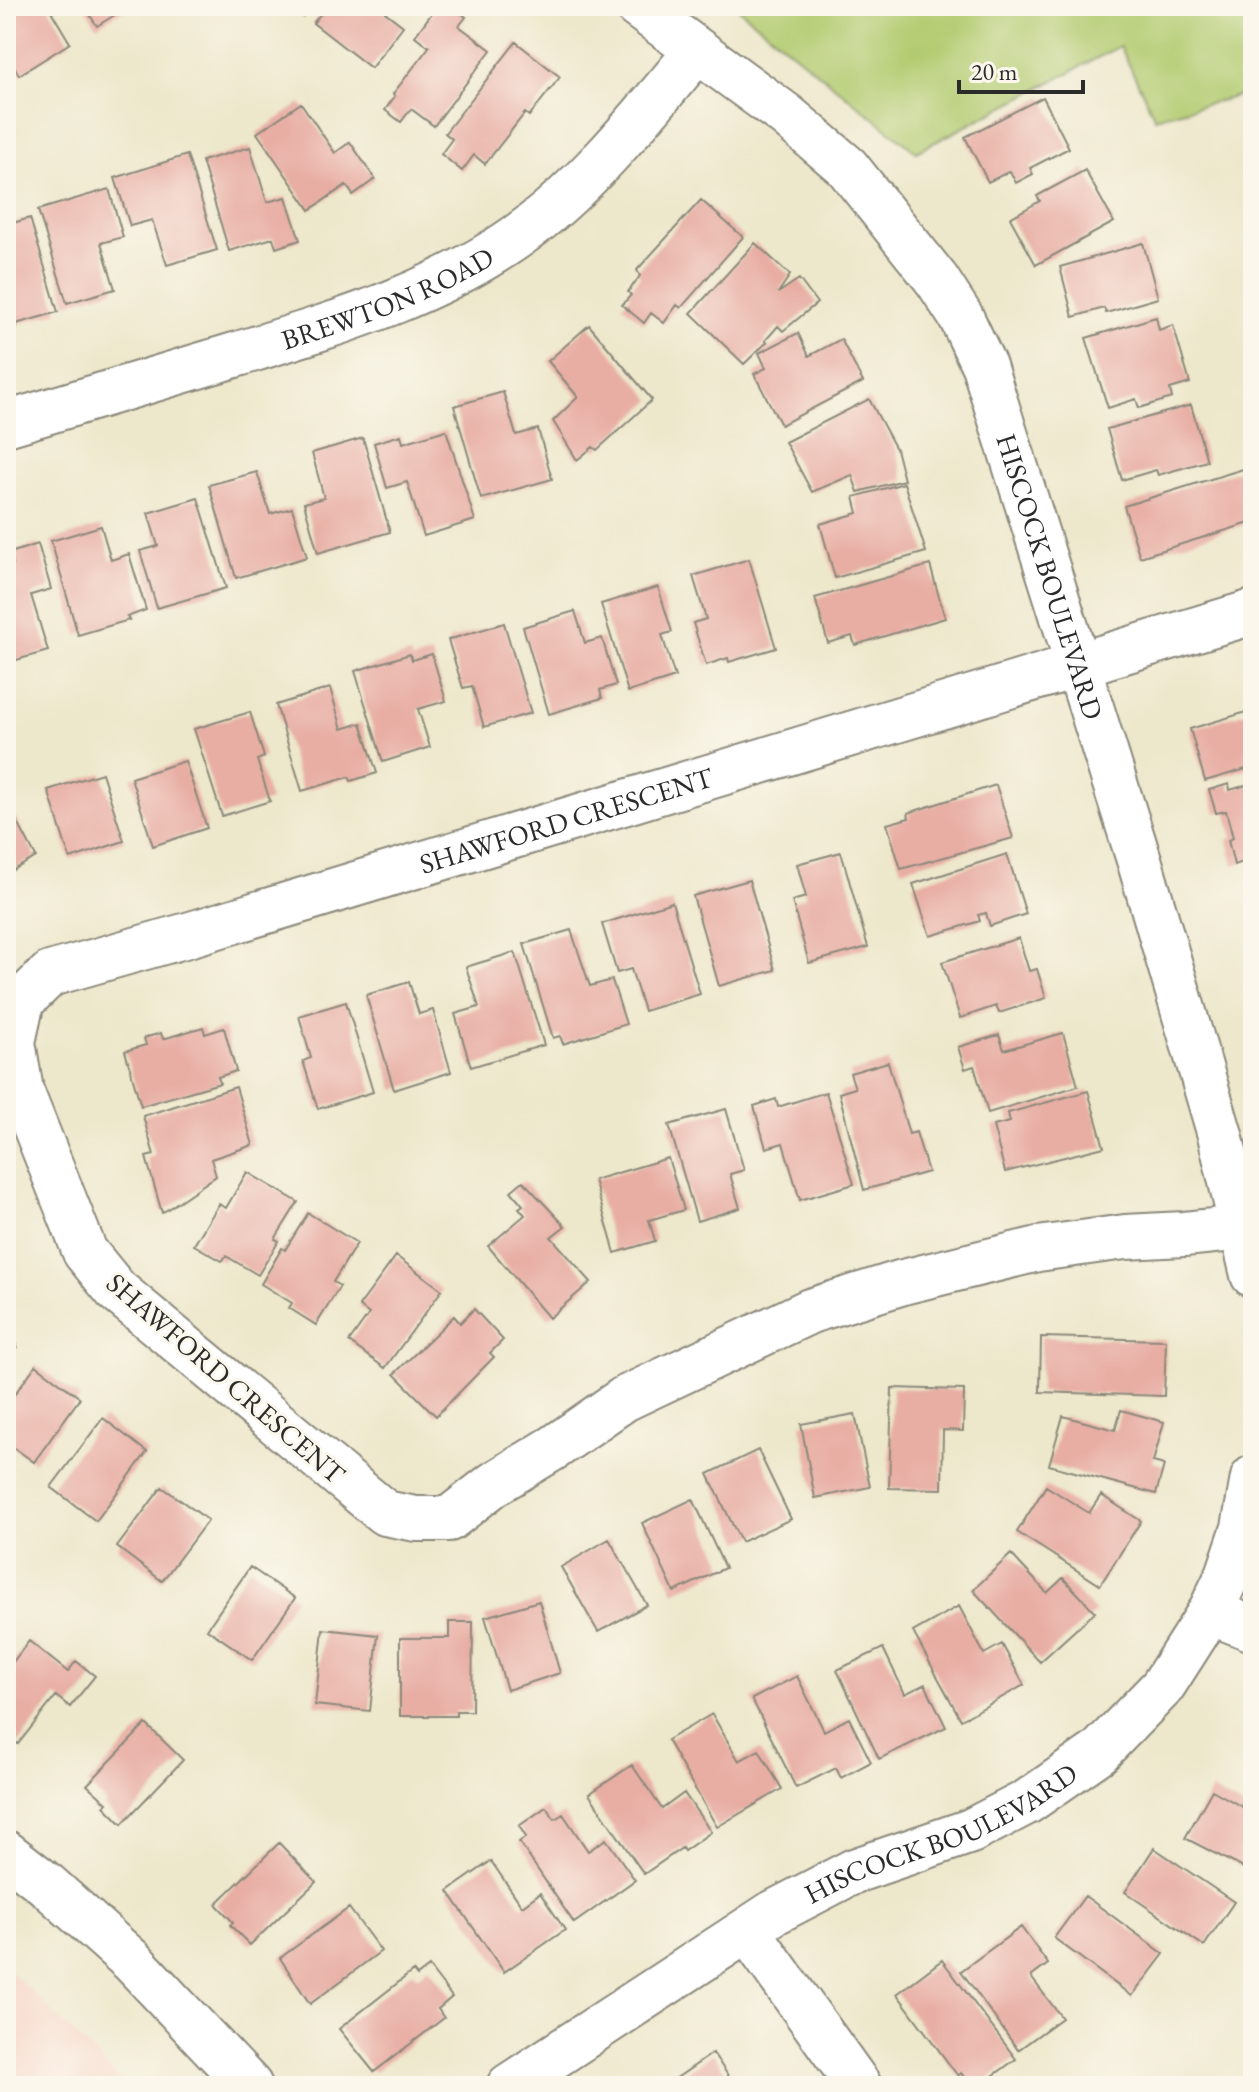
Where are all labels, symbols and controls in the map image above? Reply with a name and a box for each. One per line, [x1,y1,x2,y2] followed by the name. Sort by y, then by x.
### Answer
[959,44,1083,94] scale bar
[971,56,1018,87] text: 20 m
[277,238,500,358] street label: BREWTON ROAD
[988,429,1112,724] street label: HISCOCK BOULEVARD
[415,759,717,882] street label: SHAWFORD CRESCENT
[99,1265,353,1492] street label: SHAWFORD CRESCENT
[798,1755,1084,1912] street label: HISCOCK BOULEVARD

